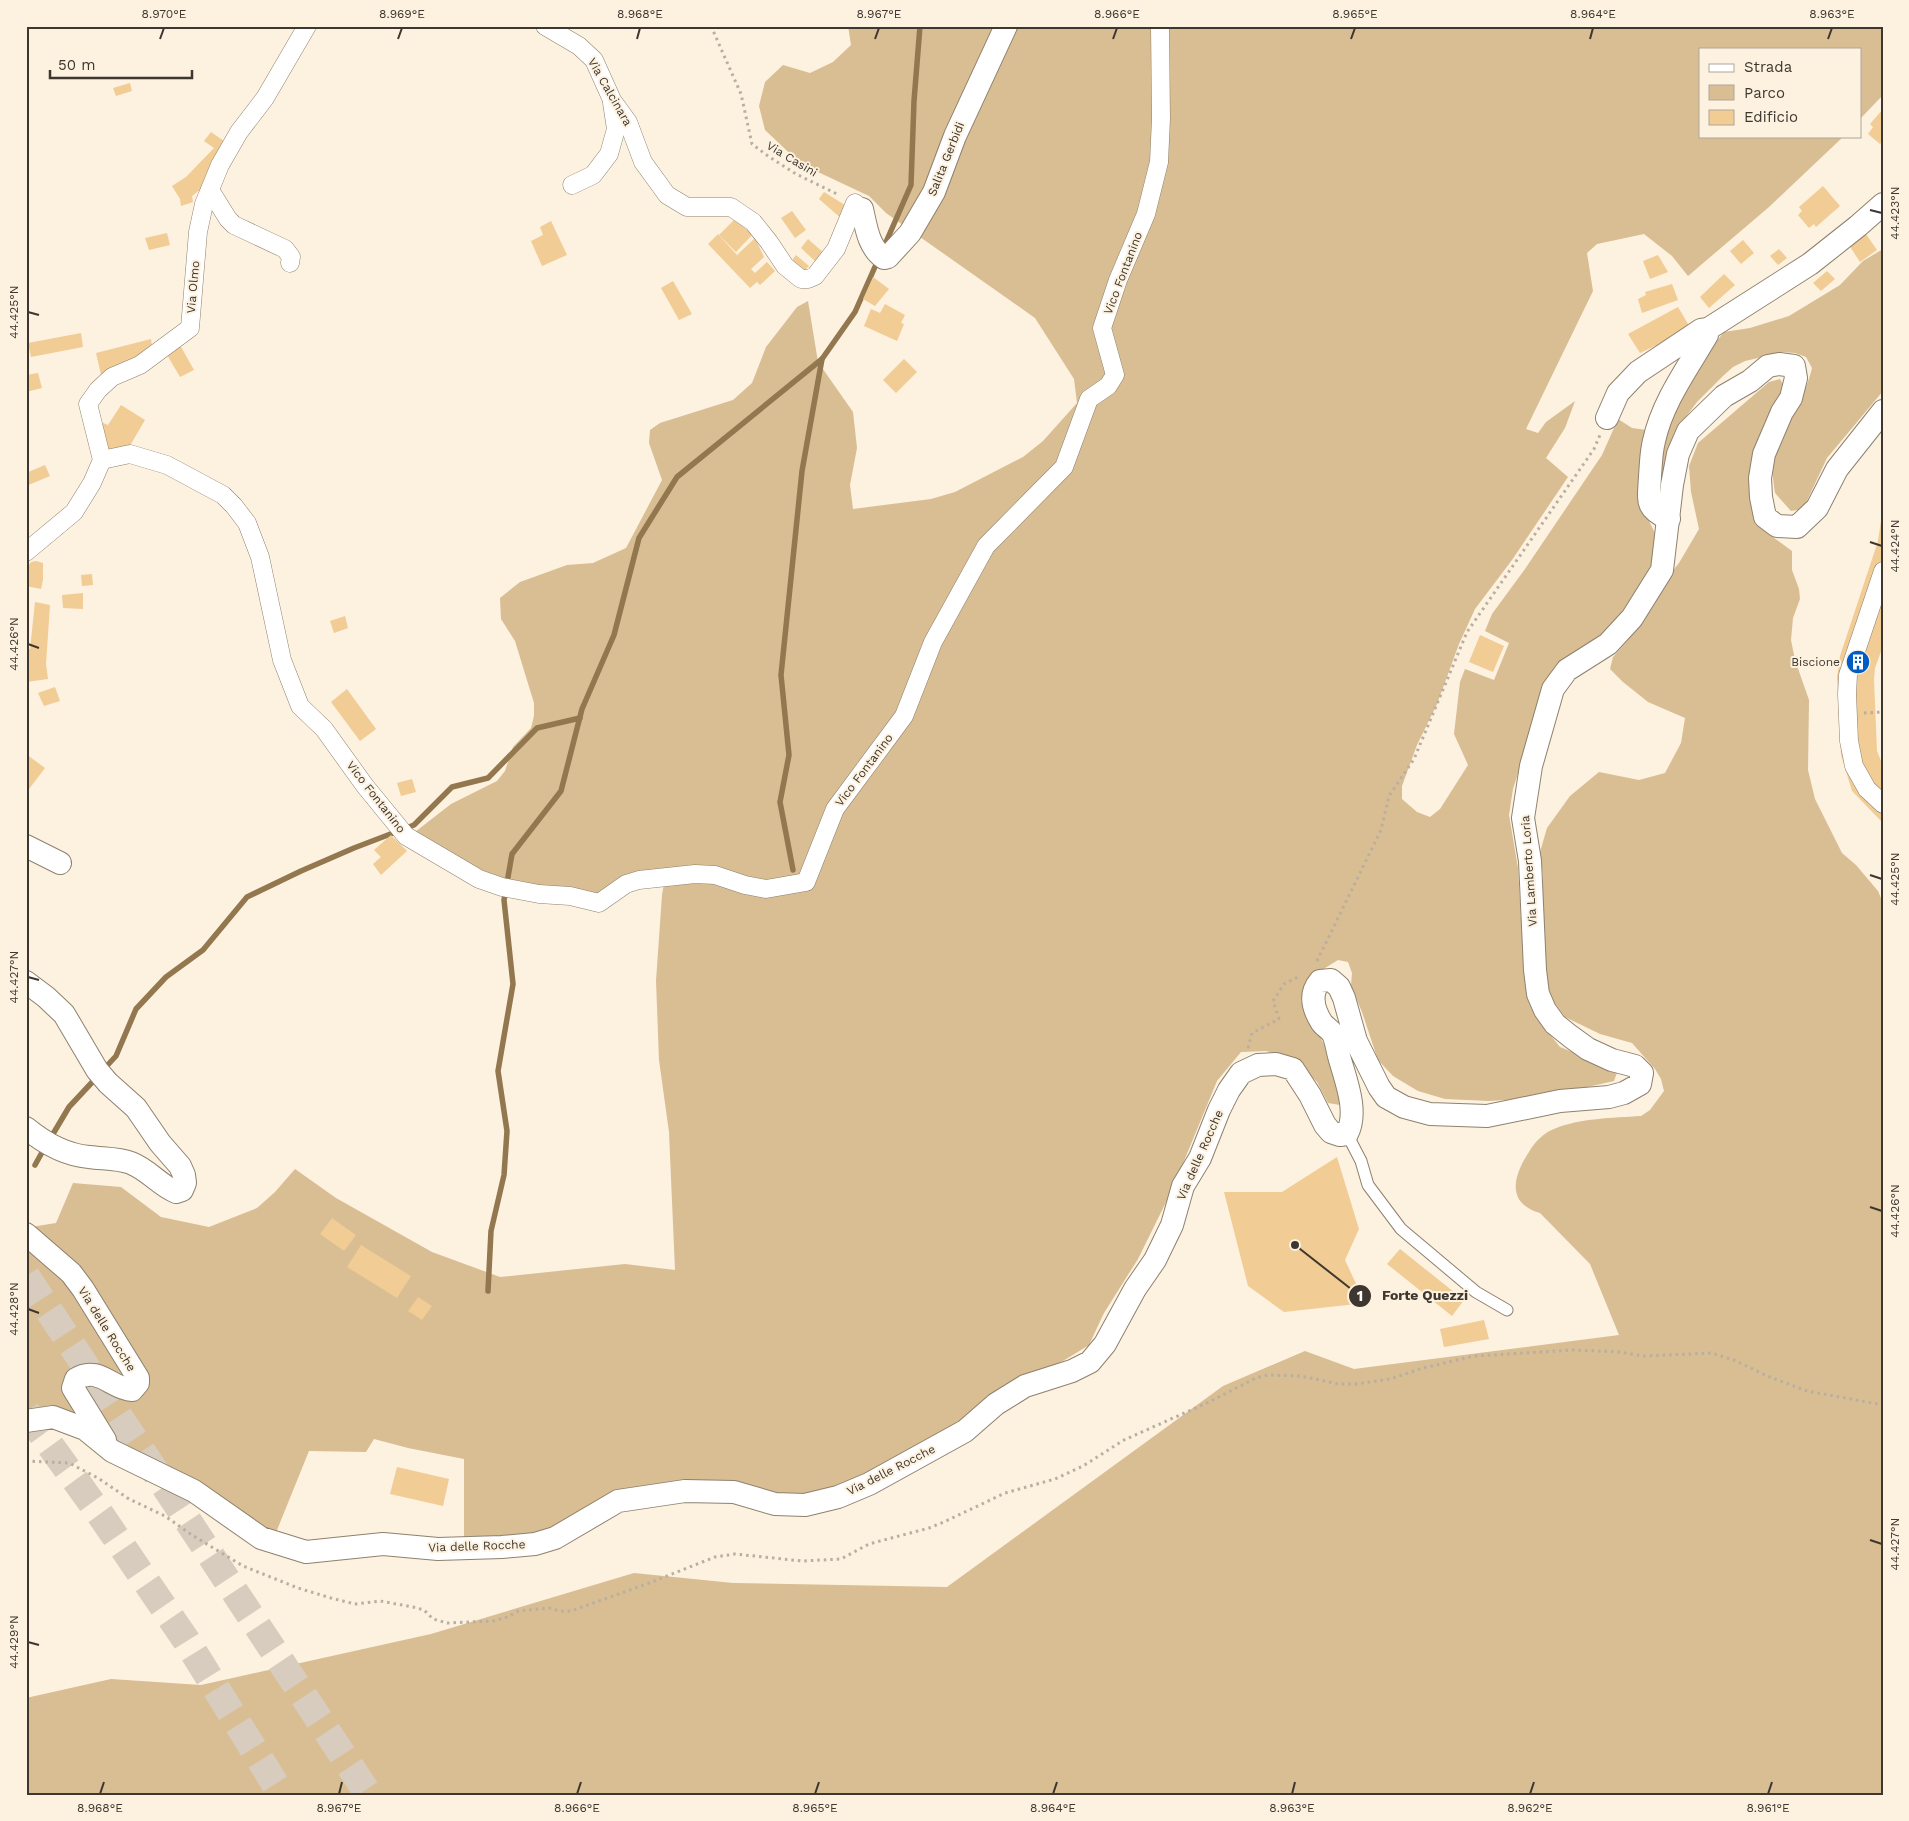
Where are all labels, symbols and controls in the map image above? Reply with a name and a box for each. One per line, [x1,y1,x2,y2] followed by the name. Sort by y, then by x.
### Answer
[142,7,187,21] text: 8.970°E
[379,7,425,21] text: 8.969°E
[617,7,663,21] text: 8.968°E
[856,7,902,21] text: 8.967°E
[1094,7,1140,21] text: 8.966°E
[1332,7,1378,21] text: 8.965°E
[1570,7,1616,21] text: 8.964°E
[1809,7,1855,21] text: 8.963°E
[50,48,192,80] scale bar
[1699,48,1862,138] legend
[58,56,95,74] text: 50 m
[585,56,635,129] street label: Via Calcinara
[1744,58,1793,76] text: Strada
[1744,84,1785,102] text: Parco
[1744,108,1798,126] text: Edificio
[925,120,967,198] street label: Salita Gerbidi
[764,138,820,180] street label: Via Casini
[1888,186,1902,240] text: 44.423°N
[1101,230,1145,316] street label: Vico Fontanino
[184,260,202,314] street label: Via Olmo
[7,285,21,339] text: 44.425°N
[1888,519,1902,573] text: 44.424°N
[7,617,21,671] text: 44.426°N
[1845,649,1871,675] building icon: Biscione
[1791,655,1840,669] place label: Biscione
[832,731,896,809] street label: Vico Fontanino
[344,758,408,836] street label: Vico Fontanino
[1518,815,1540,927] street label: Via Lamberto Loria
[1888,852,1902,906] text: 44.425°N
[7,951,21,1003] text: 44.427°N
[1174,1108,1226,1202] street label: Via delle Rocche
[1888,1184,1902,1238] text: 44.426°N
[1348,1281,1478,1310] callout: Forte Quezzi
[7,1282,21,1336] text: 44.428°N
[75,1284,139,1374] street label: Via delle Rocche
[1357,1287,1363,1305] text: 1
[1382,1287,1468,1303] text: Forte Quezzi
[845,1442,938,1498] street label: Via delle Rocche
[1888,1518,1902,1570] text: 44.427°N
[428,1537,526,1555] street label: Via delle Rocche
[7,1615,21,1669] text: 44.429°N
[77,1801,123,1815] text: 8.968°E
[316,1801,362,1815] text: 8.967°E
[554,1801,600,1815] text: 8.966°E
[792,1801,838,1815] text: 8.965°E
[1030,1801,1076,1815] text: 8.964°E
[1269,1801,1315,1815] text: 8.963°E
[1507,1801,1553,1815] text: 8.962°E
[1746,1801,1790,1815] text: 8.961°E

